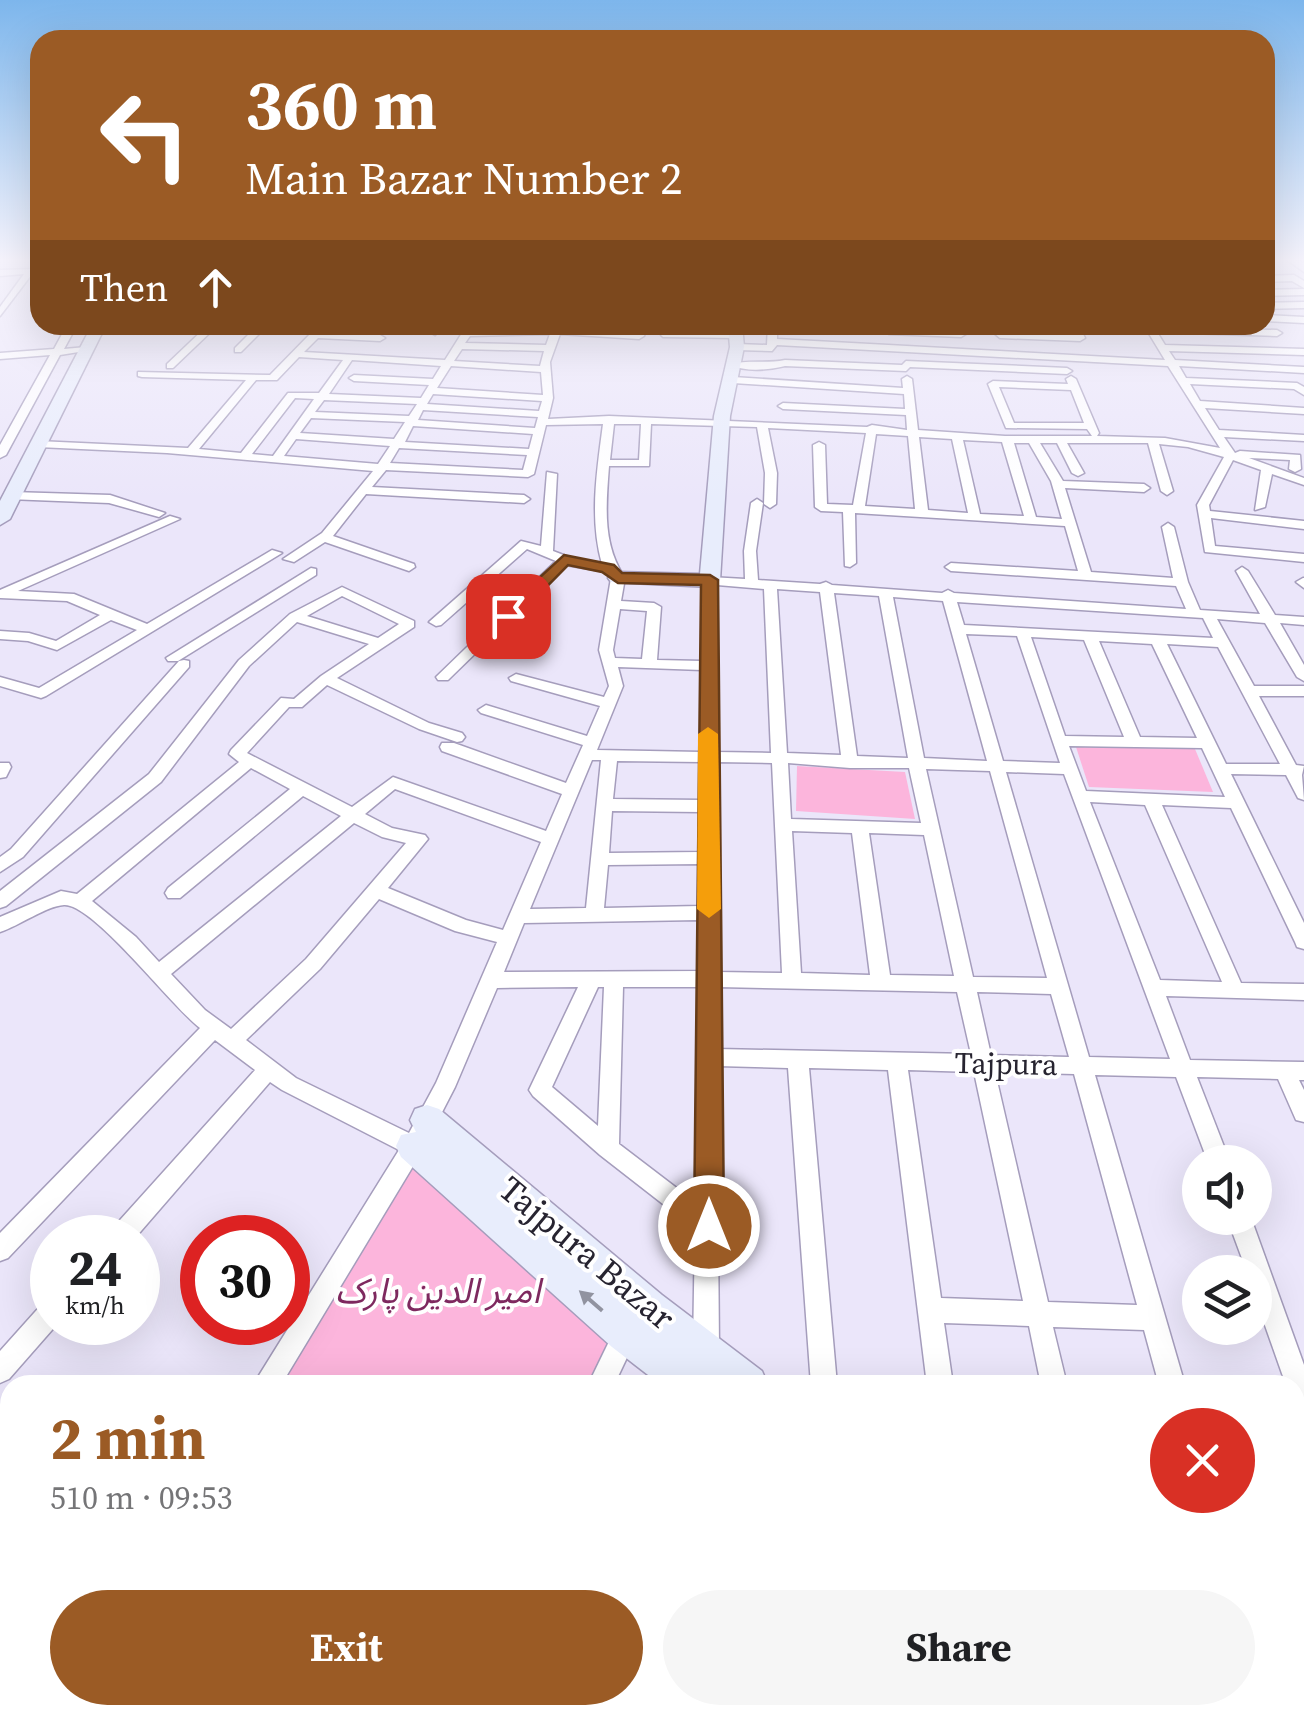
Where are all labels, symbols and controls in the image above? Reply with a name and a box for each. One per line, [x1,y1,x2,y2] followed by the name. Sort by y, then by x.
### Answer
[245,56,437,152] text: 360 m
[80,70,210,200] icon: left
[245,147,683,209] text: Main Bazar Number 2
[188,260,243,315] icon: ahead
[80,262,168,314] text: Then
[466,574,551,659] pin
[481,589,536,644] icon: arrive
[954,1042,1058,1085] street label: Tajpura
[1182,1145,1272,1345] map controls
[1182,1145,1272,1235] button: sound
[489,1165,685,1341] street label: Tajpura Bazar
[657,1174,761,1278] position arrow
[180,1215,310,1345] speed limit sign: 30
[68,1233,122,1302] text: 24
[1182,1255,1272,1345] button: layers
[336,1267,544,1315] park label: امیر الدین پارک
[65,1288,125,1322] text: km/h
[579,1291,604,1313] one-way arrow
[50,1397,206,1479] text: 2 min
[1150,1408,1255,1513] button: close
[50,1476,232,1520] text: 510 m · 09:53
[50,1590,643,1705] button: Exit
[663,1590,1255,1705] button: Share

